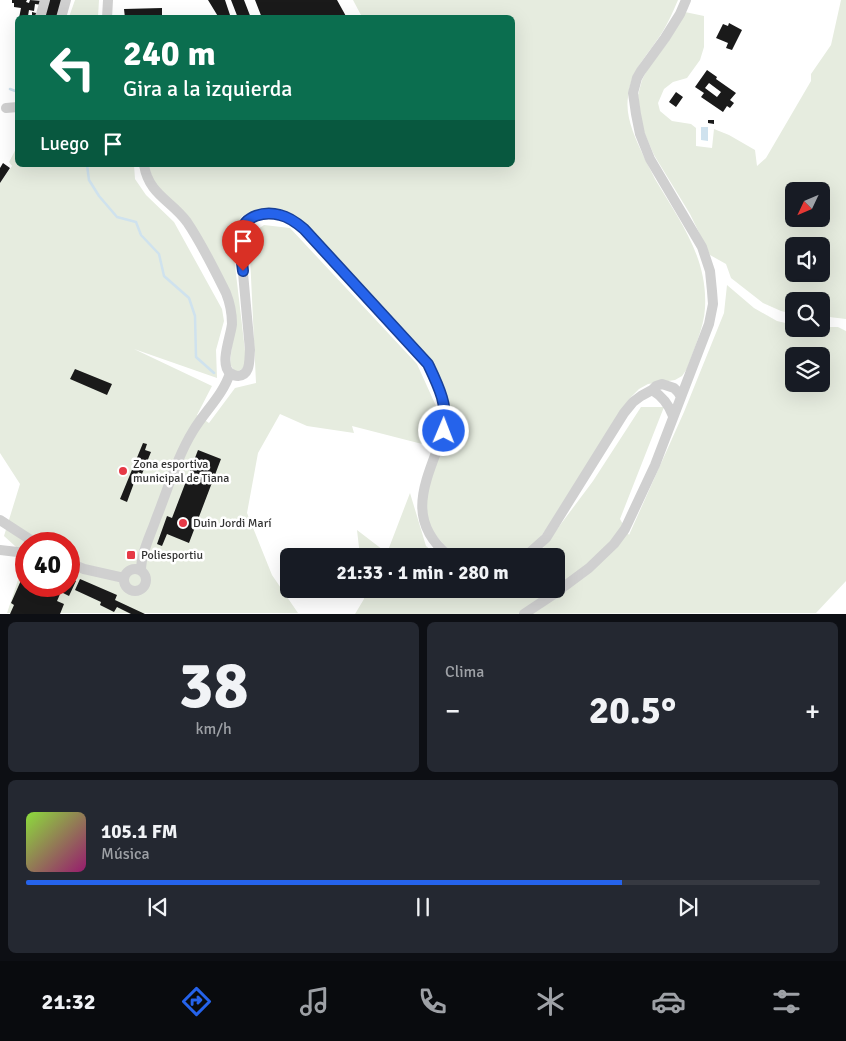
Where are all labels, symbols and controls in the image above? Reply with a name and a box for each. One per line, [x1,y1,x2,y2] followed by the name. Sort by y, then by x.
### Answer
[123,32,216,75] text: 240 m
[40,35,105,100] icon: left
[123,75,292,102] text: Gira a la izquierda
[99,130,127,158] icon: arrive
[40,132,89,156] text: Luego
[785,182,830,228] north arrow
[785,182,830,392] map controls
[222,220,264,271] pin
[229,227,257,255] icon: arrive
[785,237,830,282] button: sound
[785,292,830,337] button: search
[785,347,830,392] button: layers
[417,404,469,456] position arrow
[133,457,229,486] place label: Zona esportiva municipal de Tiana
[117,465,129,477] marker: Zona esportiva municipal de Tiana
[193,516,272,531] place label: Duin Jordi Marí
[177,517,189,529] marker: Duin Jordi Marí
[15,532,80,597] speed limit sign: 40
[141,548,203,563] place label: Poliesportiu
[125,549,137,561] marker: Poliesportiu
[336,561,509,585] text: 21:33 · 1 min · 280 m
[178,646,249,726] text: 38
[445,662,484,682] text: Clima
[589,687,676,734] text: 20.5°
[445,694,460,728] text: −
[805,694,820,728] text: +
[195,719,232,739] text: km/h
[101,820,178,844] text: 105.1 FM
[101,844,150,864] text: Música
[144,893,172,921] icon: previous
[409,893,437,921] icon: pause
[674,893,702,921] icon: next
[179,984,214,1019] icon: directions
[297,984,332,1019] icon: music
[415,984,450,1019] icon: phone
[533,984,568,1019] icon: climate
[651,984,686,1019] icon: car
[769,984,804,1019] icon: filters
[42,988,96,1015] text: 21:32

